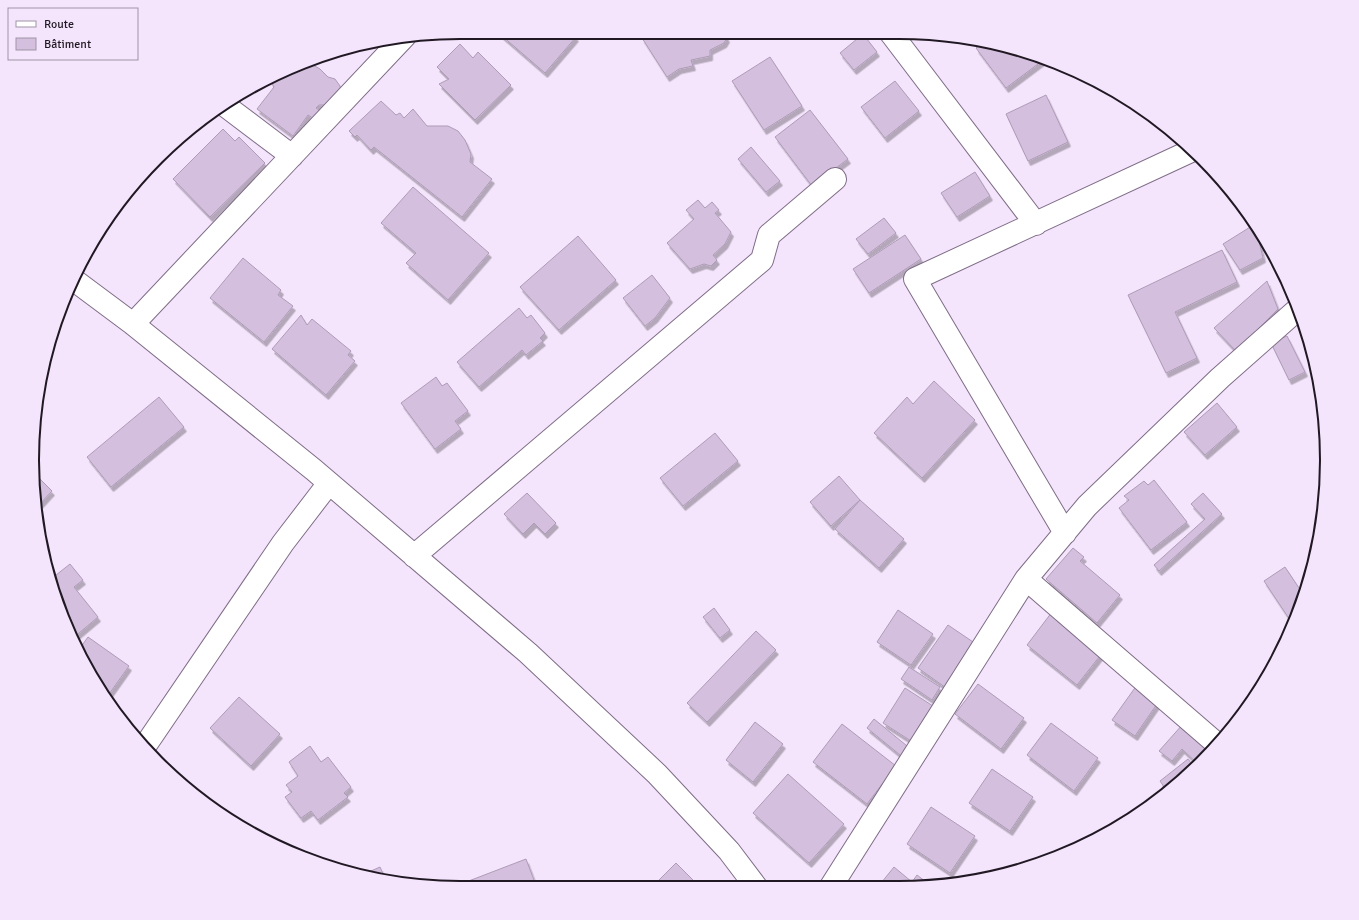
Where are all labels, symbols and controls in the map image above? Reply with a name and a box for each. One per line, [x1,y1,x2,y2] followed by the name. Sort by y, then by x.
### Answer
[8,8,138,60] legend
[44,17,74,32] text: Route
[44,37,91,52] text: Bâtiment

